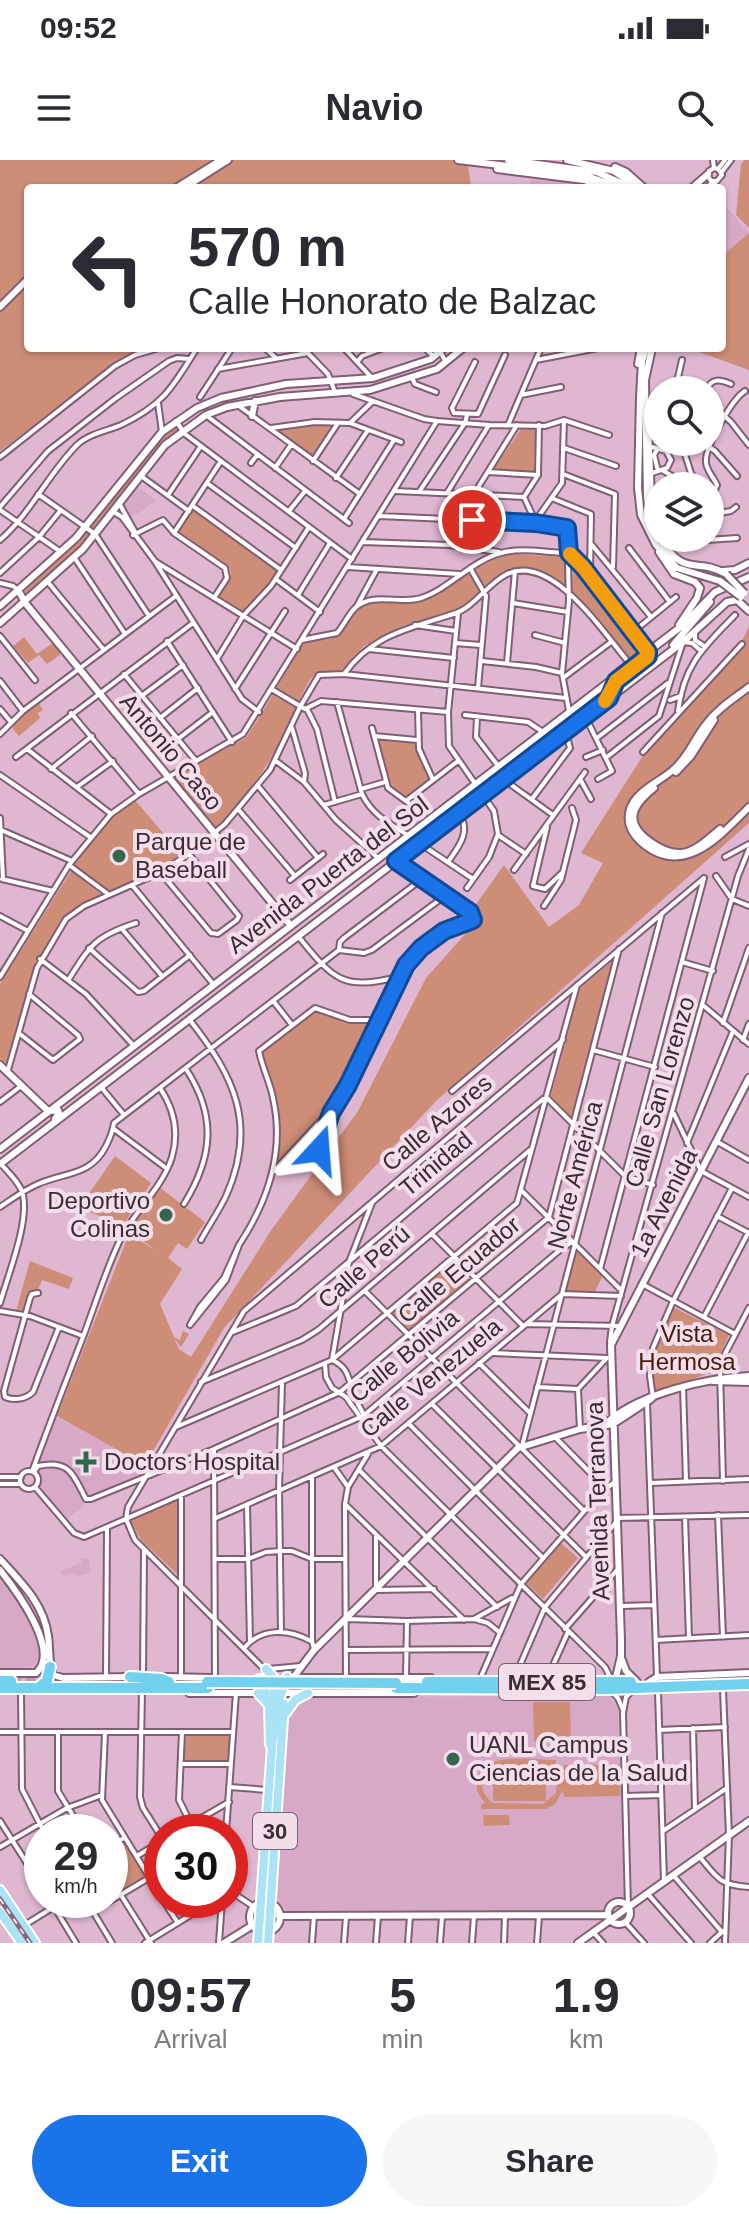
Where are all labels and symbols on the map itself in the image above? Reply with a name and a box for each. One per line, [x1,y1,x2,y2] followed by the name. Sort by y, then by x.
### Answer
[438,486,506,554] pin
[115,688,228,816] street label: Antonio Caso
[222,790,433,959] street label: Avenida Puerta del Sol
[135,828,246,883] place label: Parque de Baseball
[110,847,128,865] marker: Parque de Baseball
[619,993,700,1190] street label: Calle San Lorenzo
[376,1069,497,1176] street label: Calle Azores
[542,1097,607,1252] street label: Norte América
[277,1108,361,1192] position arrow
[394,1126,477,1202] street label: Trinidad
[625,1143,703,1262] street label: 1a Avenida
[47,1187,150,1242] place label: Deportivo Colinas
[157,1206,175,1224] marker: Deportivo Colinas
[392,1211,525,1328] street label: Calle Ecuador
[313,1220,415,1314] street label: Calle Perú
[344,1303,464,1408] street label: Calle Bolivia
[355,1312,507,1443] street label: Calle Venezuela
[638,1320,736,1375] park label: Vista Hermosa
[581,1400,614,1601] street label: Avenida Terranova
[104,1448,280,1475] place label: Doctors Hospital
[75,1451,97,1473] marker: Doctors Hospital
[499,1664,595,1700] road number: MEX 85
[469,1731,688,1786] place label: UANL Campus Ciencias de la Salud
[444,1750,462,1768] marker: UANL Campus Ciencias de la Salud
[253,1813,297,1849] road number: 30
[144,1814,248,1918] speed limit sign: 30

